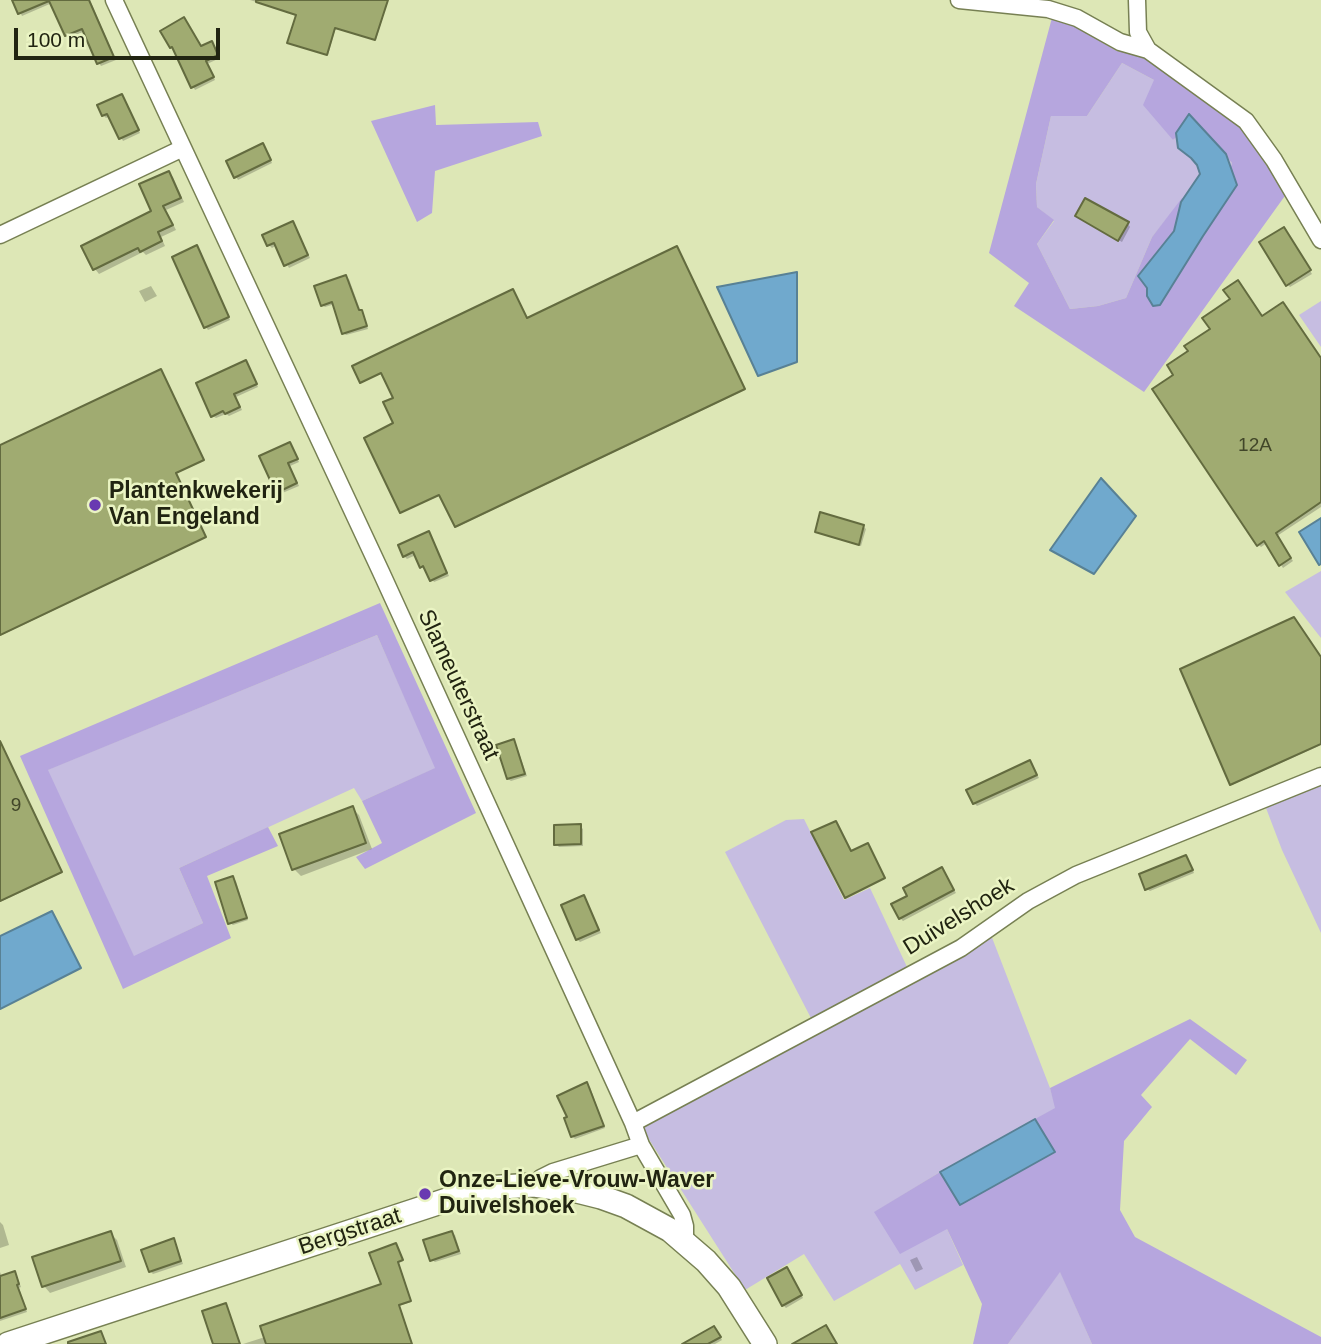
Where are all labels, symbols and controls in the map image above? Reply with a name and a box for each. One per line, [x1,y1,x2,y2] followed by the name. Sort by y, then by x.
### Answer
[18,14,224,58] scale bar
[27,28,85,51] text: 100 m
[1238,435,1272,457] house number: 12A
[109,478,283,532] place label: Plantenkwekerij Van Engeland
[87,497,103,513] marker: Plantenkwekerij Van Engeland
[411,606,505,764] street label: Slameuterstraat
[11,795,21,817] house number: 9
[899,872,1019,962] street label: Duivelshoek
[439,1167,714,1221] place label: Onze-Lieve-Vrouw-Waver Duivelshoek
[417,1186,433,1202] marker: Onze-Lieve-Vrouw-Waver Duivelshoek
[295,1202,405,1262] street label: Bergstraat

